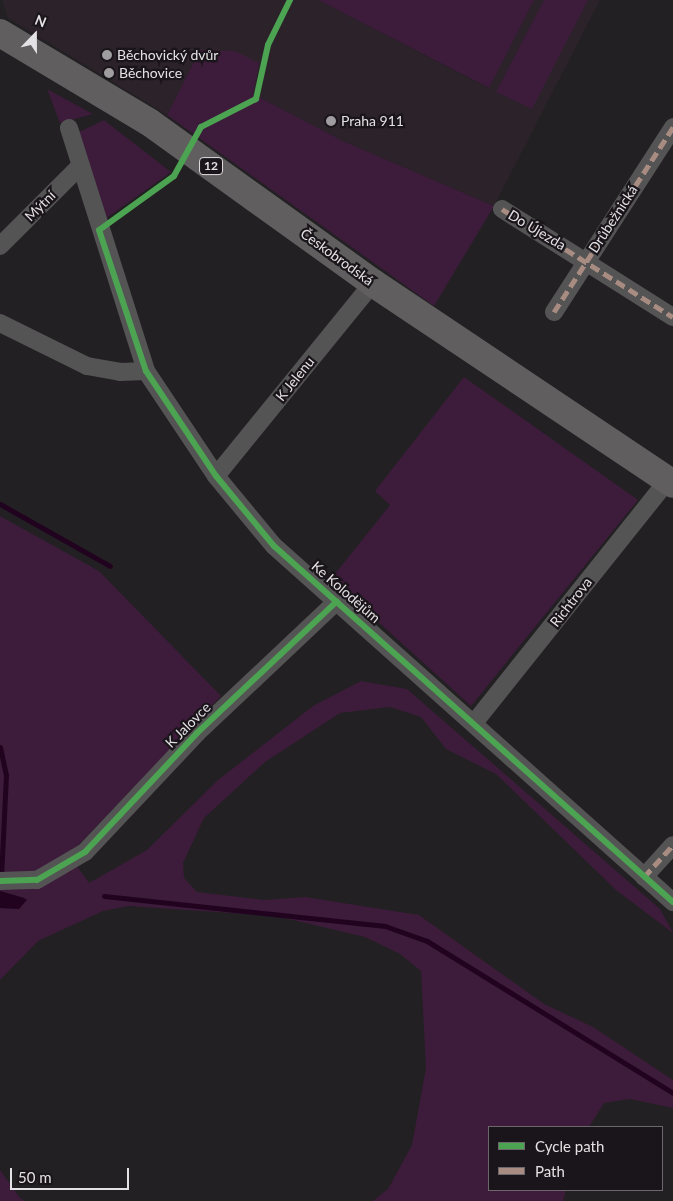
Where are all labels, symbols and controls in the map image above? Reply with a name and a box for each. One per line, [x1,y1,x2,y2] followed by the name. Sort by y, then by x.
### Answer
[10,10,60,60] north arrow
[33,11,49,31] text: N
[117,47,219,63] place label: Běchovický dvůr
[101,49,113,61] marker: Běchovický dvůr
[119,65,182,81] place label: Běchovice
[103,67,115,79] marker: Běchovice
[341,113,404,129] place label: Praha 911
[325,115,337,127] marker: Praha 911
[198,157,224,176] road number: 12
[585,182,641,256] street label: Drůbežnická
[21,187,59,225] street label: Mýtní
[505,206,569,254] street label: Do Újezda
[297,225,377,289] street label: Českobrodská
[272,353,318,405] street label: K Jelenu
[308,558,384,626] street label: Ke Kolodějům
[547,574,595,630] street label: Richtrova
[162,699,214,751] street label: K Jalovce
[488,1126,663,1191] legend
[535,1137,604,1155] text: Cycle path
[12,1158,131,1190] scale bar
[535,1162,565,1180] text: Path
[18,1168,52,1186] text: 50 m

